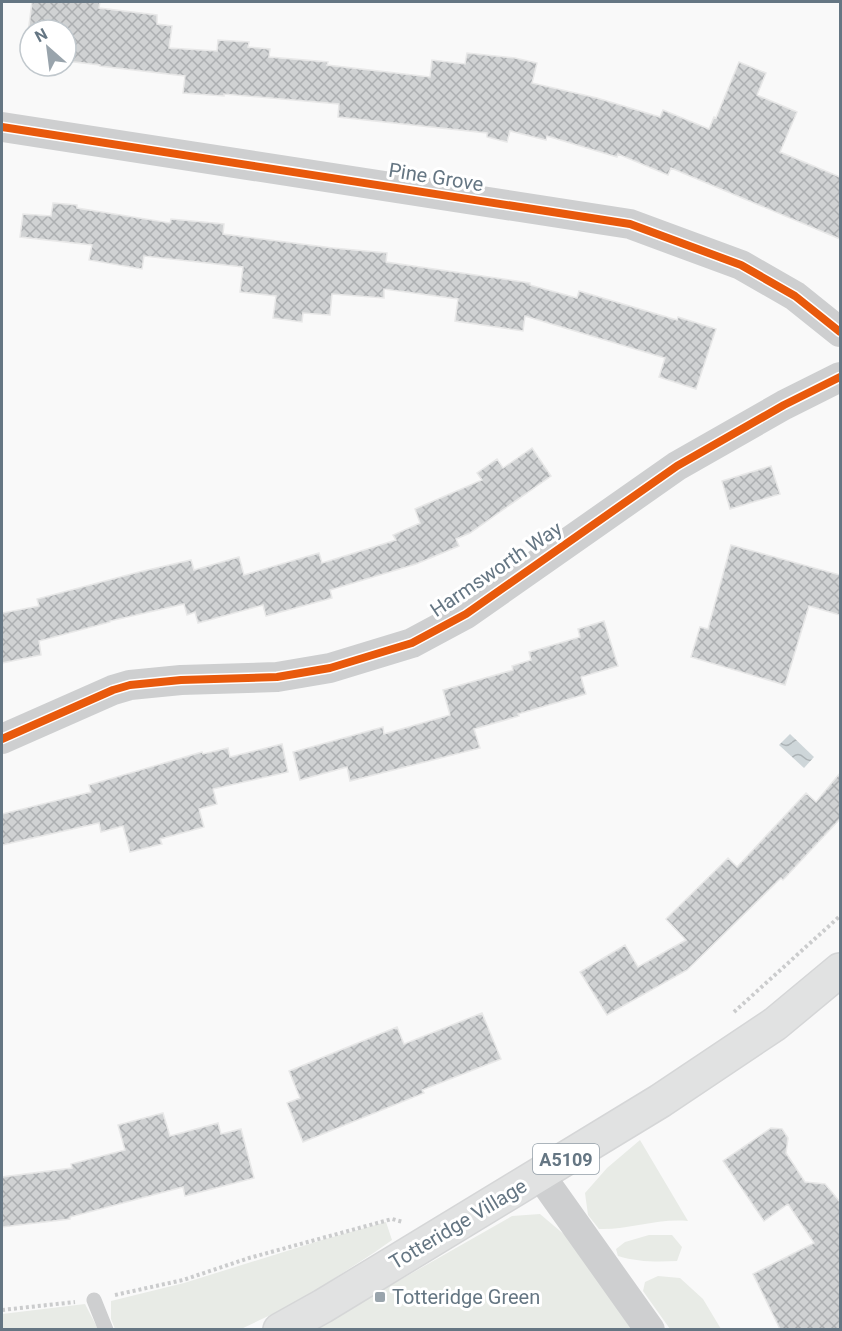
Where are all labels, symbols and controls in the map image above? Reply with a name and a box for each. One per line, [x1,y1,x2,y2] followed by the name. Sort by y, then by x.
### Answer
[18,18,78,78] north arrow
[32,24,51,46] text: N
[387,158,485,196] street label: Pine Grove
[426,516,567,622] street label: Harmsworth Way
[533,1144,599,1174] road number: A5109
[385,1174,531,1274] street label: Totteridge Village
[392,1285,540,1309] place label: Totteridge Green
[373,1290,387,1304] marker: Totteridge Green

